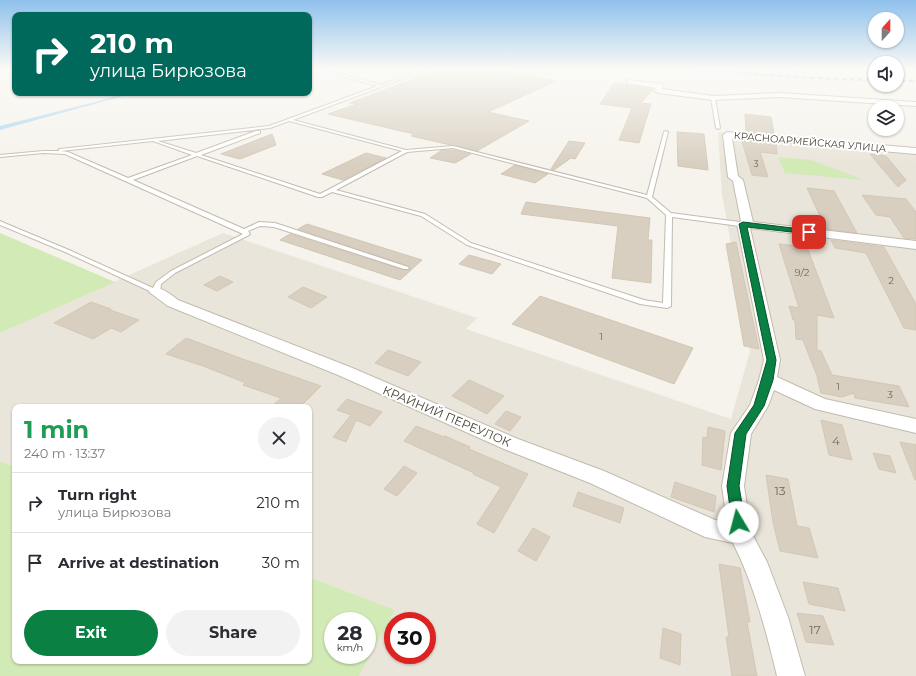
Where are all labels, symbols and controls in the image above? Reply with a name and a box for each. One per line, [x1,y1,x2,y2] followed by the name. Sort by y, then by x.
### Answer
[868,12,904,48] north arrow
[868,12,904,136] map controls
[90,26,174,60] text: 210 m
[24,28,76,80] icon: right
[868,56,904,92] button: sound
[90,60,247,82] text: улица Бирюзова
[868,100,904,136] button: layers
[733,129,887,155] street label: КРАСНОАРМЕЙСКАЯ УЛИЦА
[753,158,759,169] house number: 3
[792,215,826,249] pin
[798,221,820,243] icon: arrive
[795,266,810,279] house number: 9/2
[888,274,894,287] house number: 2
[599,330,603,343] house number: 1
[836,380,840,393] house number: 1
[381,382,514,450] street label: КРАЙНИЙ ПЕРЕУЛОК
[887,388,893,401] house number: 3
[24,415,89,444] text: 1 min
[258,417,300,459] button: close
[832,433,840,448] house number: 4
[24,445,105,461] text: 240 m · 13:37
[774,483,786,498] house number: 13
[58,485,137,504] text: Turn right
[24,492,46,514] icon: right
[256,493,300,512] text: 210 m
[717,501,759,543] position arrow
[58,504,171,520] text: улица Бирюзова
[24,552,46,574] icon: arrive
[58,553,219,572] text: Arrive at destination
[262,553,300,572] text: 30 m
[24,610,158,656] button: Exit
[166,610,300,656] button: Share
[384,612,436,664] speed limit sign: 30
[338,621,363,645] text: 28
[809,622,821,637] house number: 17
[337,641,363,654] text: km/h

